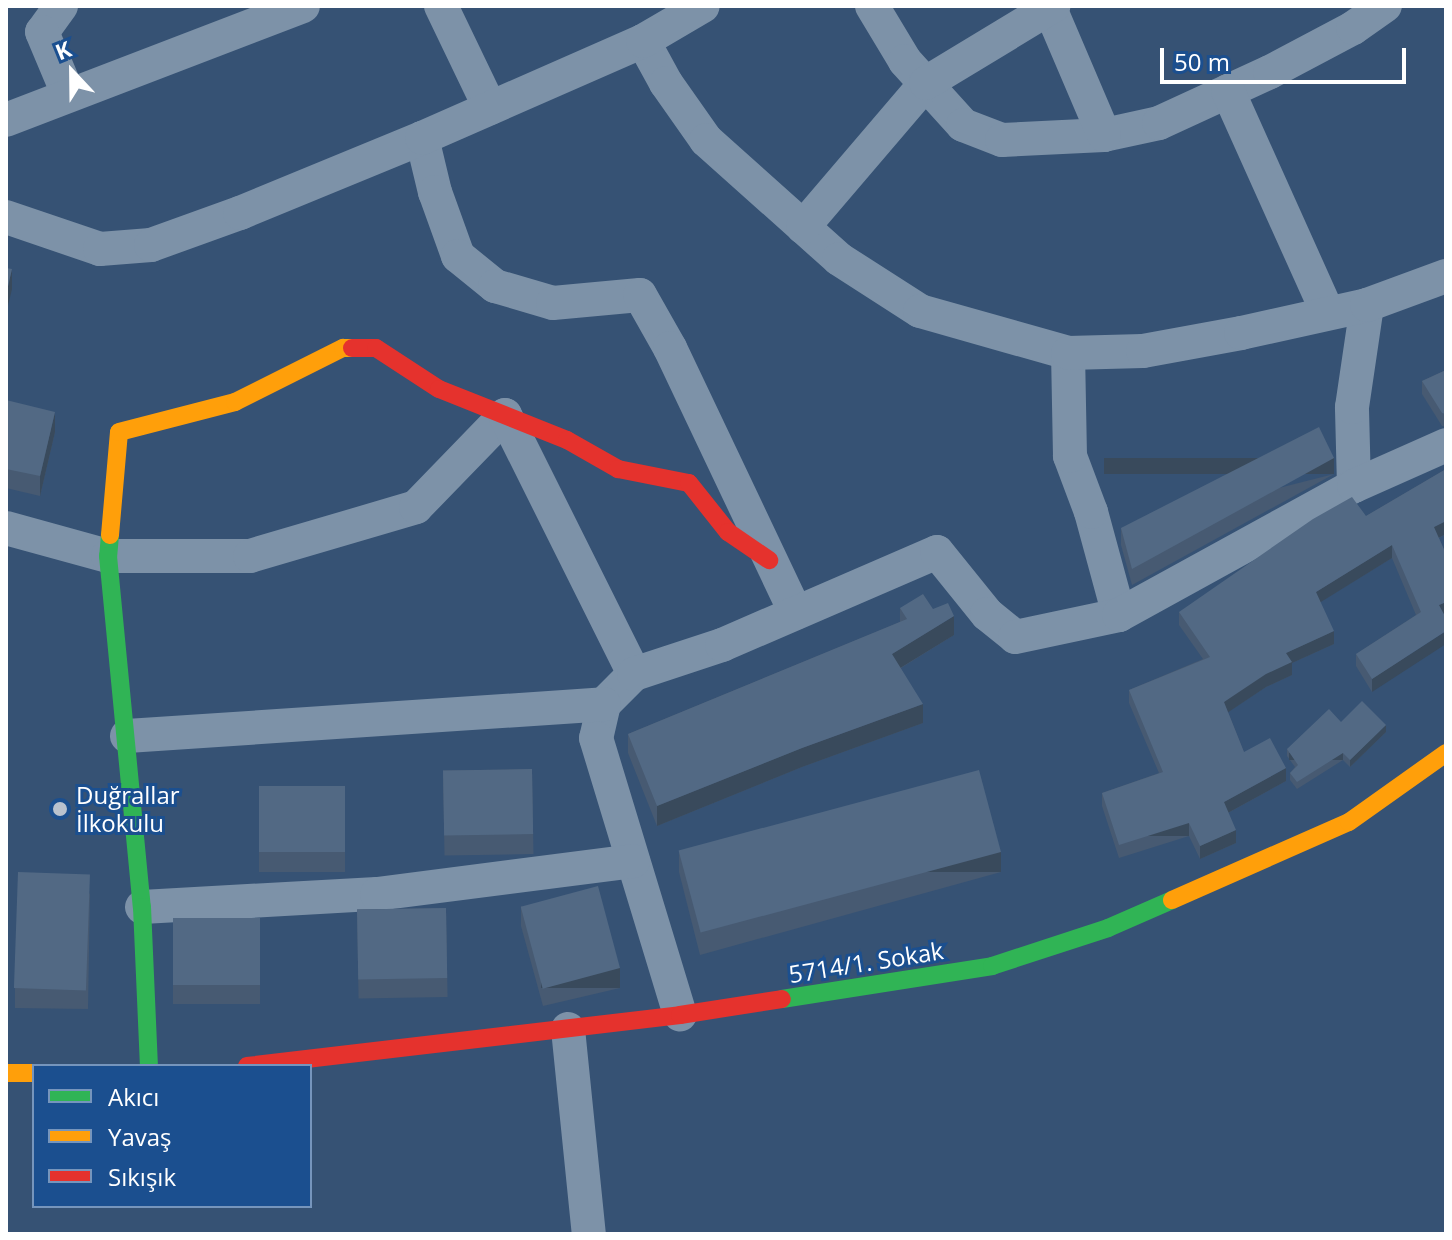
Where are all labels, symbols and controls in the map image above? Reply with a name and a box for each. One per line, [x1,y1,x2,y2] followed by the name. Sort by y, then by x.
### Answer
[32,32,112,112] north arrow
[1164,32,1410,82] scale bar
[51,33,75,66] text: K
[1174,45,1230,78] text: 50 m
[76,781,180,837] place label: Duğrallar İlkokulu
[51,800,69,818] marker: Duğrallar İlkokulu
[787,936,945,988] street label: 5714/1. Sokak
[32,1064,312,1208] legend
[108,1080,159,1113] text: Akıcı
[108,1120,172,1153] text: Yavaş
[108,1160,176,1193] text: Sıkışık

